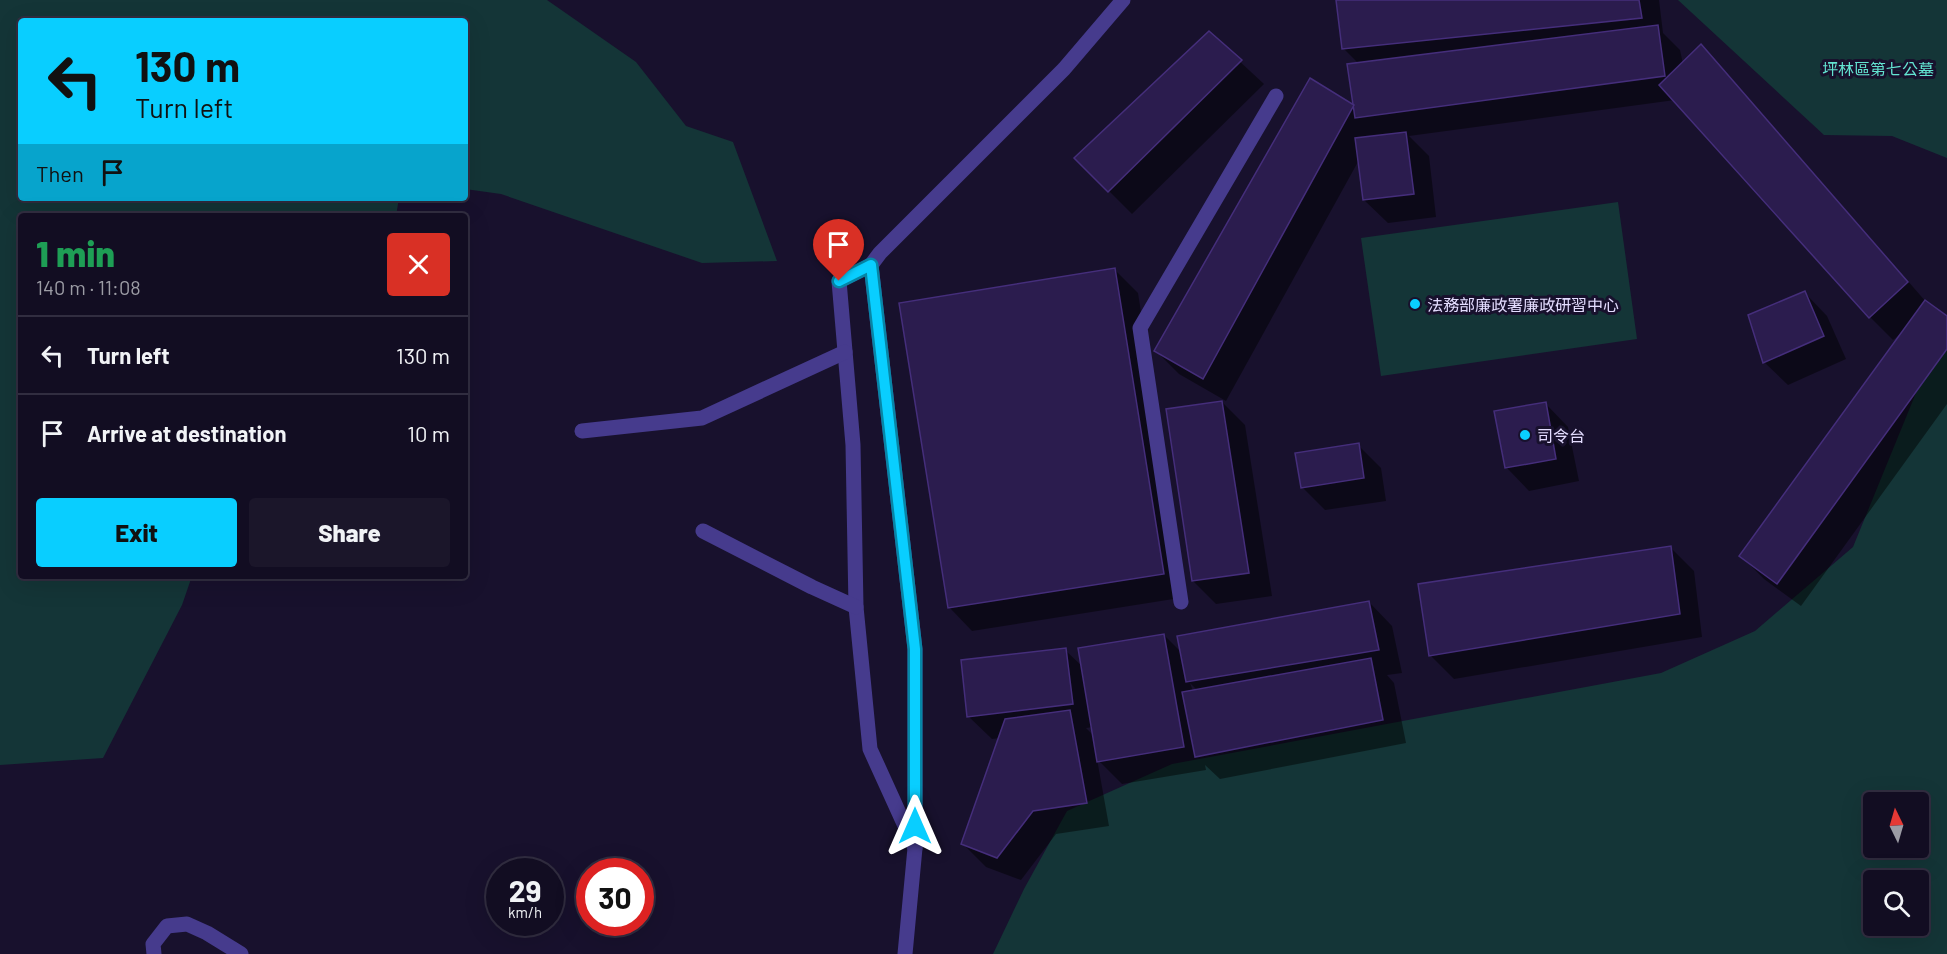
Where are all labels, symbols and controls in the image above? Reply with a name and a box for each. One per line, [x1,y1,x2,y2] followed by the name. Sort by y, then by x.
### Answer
[135,40,240,90] text: 130 m
[36,42,114,120] icon: left
[1822,59,1934,78] park label: 坪林區第七公墓
[135,91,233,123] text: Turn left
[96,156,129,189] icon: arrive
[36,160,84,186] text: Then
[813,219,864,281] pin
[822,228,855,261] icon: arrive
[36,231,115,274] text: 1 min
[387,233,450,296] button: close
[36,275,141,299] text: 140 m · 11:08
[1427,295,1619,314] place label: 法務部廉政署廉政研習中心
[1408,297,1422,311] marker: 法務部廉政署廉政研習中心
[36,339,69,372] icon: left
[87,342,170,368] text: Turn left
[396,342,450,368] text: 130 m
[36,417,69,450] icon: arrive
[87,420,286,446] text: Arrive at destination
[407,420,450,446] text: 10 m
[1537,426,1585,445] place label: 司令台
[1518,428,1532,442] marker: 司令台
[36,498,237,567] button: Exit
[249,498,450,567] button: Share
[1863,792,1929,858] north arrow
[1863,792,1929,936] map controls
[883,794,947,858] position arrow
[576,858,654,936] speed limit sign: 30
[1863,870,1929,936] button: search
[509,872,541,908] text: 29
[508,903,542,921] text: km/h

